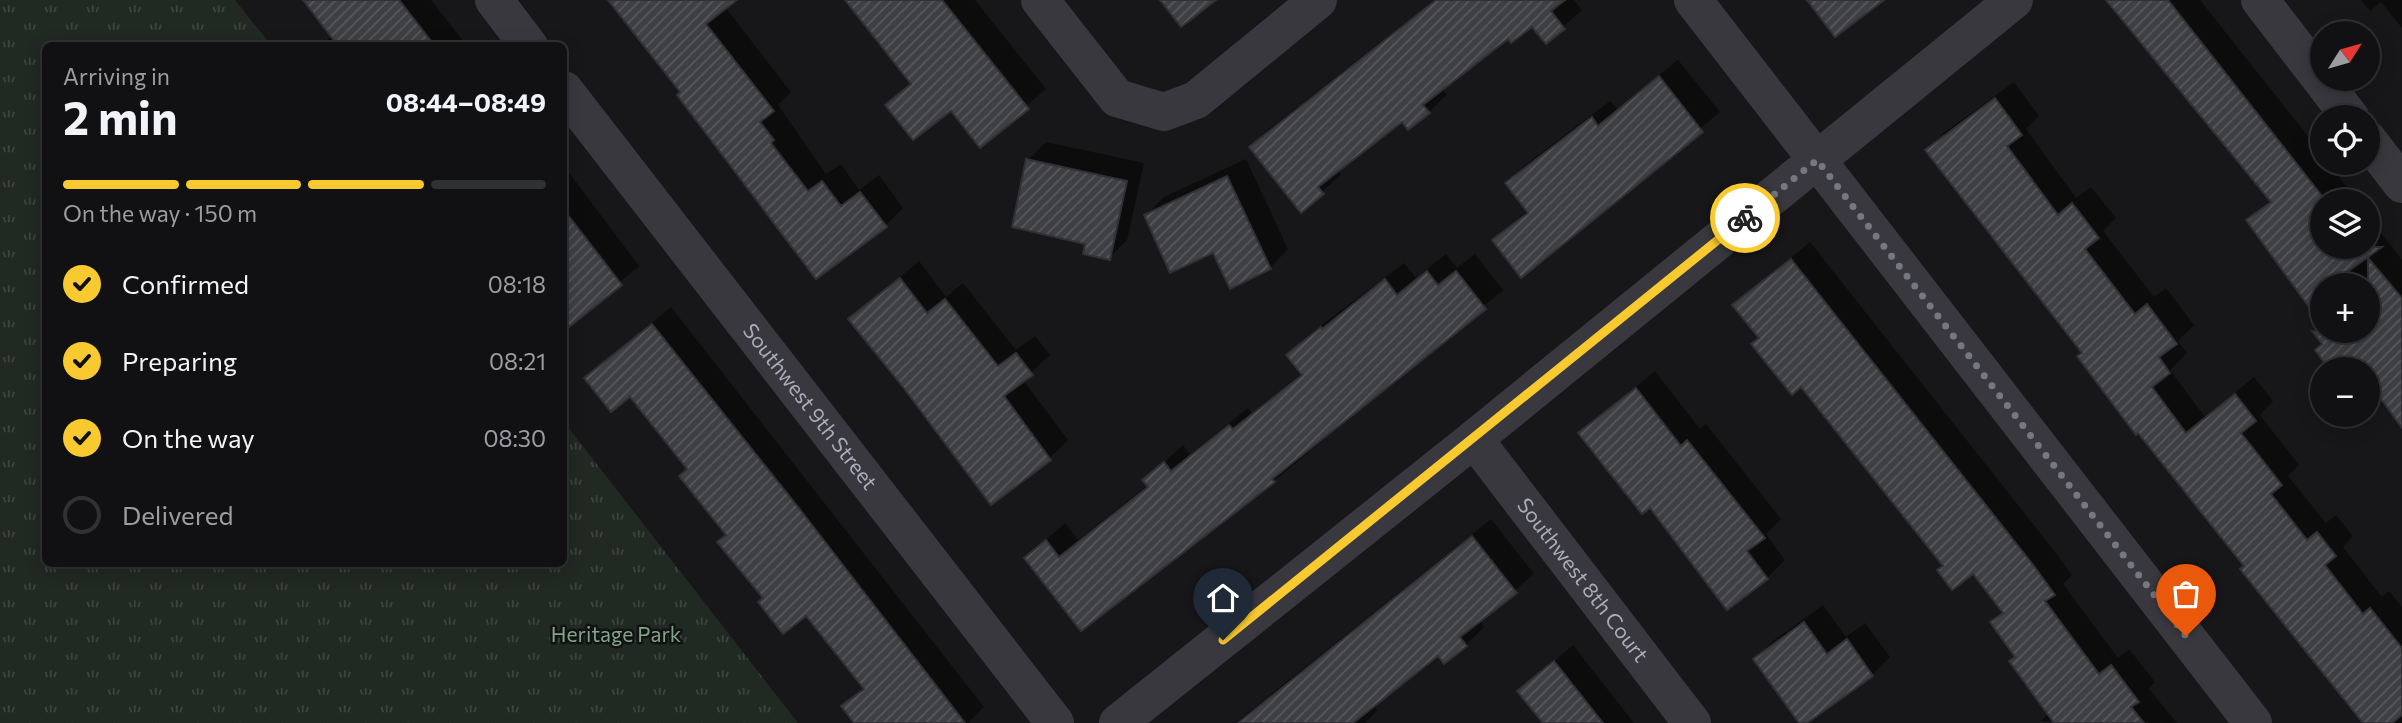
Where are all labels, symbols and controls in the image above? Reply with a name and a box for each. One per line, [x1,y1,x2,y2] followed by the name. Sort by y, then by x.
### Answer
[2310,21,2380,91] north arrow
[2310,21,2380,427] map controls
[63,62,170,90] text: Arriving in
[386,86,546,117] text: 08:44–08:49
[63,88,178,144] text: 2 min
[2310,105,2380,175] button: locate
[1710,183,1780,253] courier
[2310,189,2380,259] button: layers
[63,199,257,227] text: On the way · 150 m
[1726,199,1764,237] icon: bike
[63,265,101,303] icon: check
[122,268,249,299] text: Confirmed
[488,270,546,298] text: 08:18
[2310,273,2380,343] button: +
[739,318,883,494] street label: Southwest 9th Street
[63,342,101,380] icon: check
[122,345,237,376] text: Preparing
[489,347,546,375] text: 08:21
[2310,357,2380,427] button: −
[63,419,101,457] icon: check
[122,422,255,453] text: On the way
[483,424,546,452] text: 08:30
[1513,492,1654,666] street label: Southwest 8th Court
[122,499,233,530] text: Delivered
[2156,564,2216,636] pin
[1193,568,1253,640] pin
[2167,575,2205,613] icon: bag
[1204,579,1242,617] icon: home
[551,621,681,646] park label: Heritage Park

